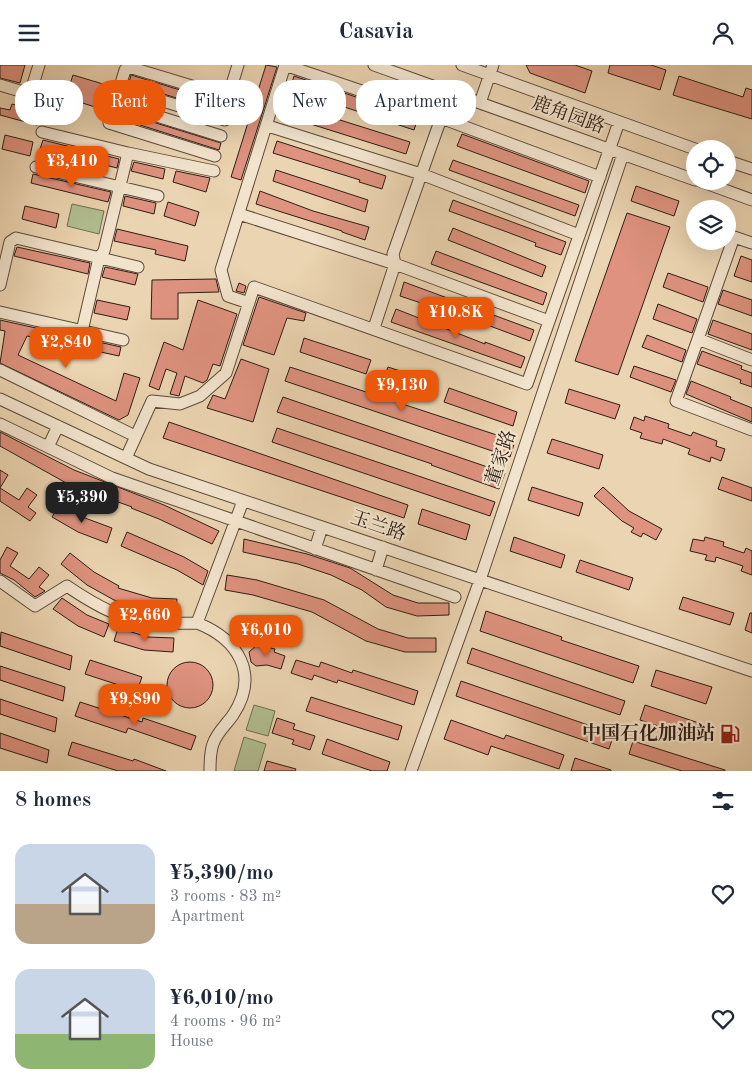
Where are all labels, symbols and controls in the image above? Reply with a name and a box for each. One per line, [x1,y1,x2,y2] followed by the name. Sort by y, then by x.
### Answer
[15,19,43,47] icon: menu
[709,19,737,47] icon: person
[339,21,413,43] text: Casavia
[15,80,83,125] chip: Buy
[93,80,166,125] chip: Rent
[176,80,263,125] chip: Filters
[273,80,346,125] chip: New
[356,80,476,125] chip: Apartment
[529,91,608,138] street label: 鹿角园路
[686,140,736,250] map controls
[686,140,736,190] button: locate
[31,145,113,188] pin: ¥3,410
[47,154,97,170] text: ¥3,410
[686,200,736,250] button: layers
[415,297,497,339] pin: ¥10.8K
[429,305,483,321] text: ¥10.8K
[25,327,107,369] pin: ¥2,840
[41,335,91,351] text: ¥2,840
[361,369,443,412] pin: ¥9,130
[377,378,427,394] text: ¥9,130
[482,427,520,488] street label: 董家路
[41,481,123,524] pin: ¥5,390
[57,490,107,506] text: ¥5,390
[348,507,409,545] street label: 玉兰路
[104,599,186,642] pin: ¥2,660
[120,608,170,624] text: ¥2,660
[225,615,307,657] pin: ¥6,010
[241,623,291,639] text: ¥6,010
[94,683,176,726] pin: ¥9,890
[110,692,160,708] text: ¥9,890
[582,722,715,744] place label: 中国石化加油站
[719,723,741,745] fuel station icon: 中国石化加油站
[709,787,737,815] icon: filters
[15,790,91,811] text: 8 homes
[170,863,274,884] text: ¥5,390/mo
[55,864,115,924] icon: home
[709,880,737,908] icon: heart
[170,889,281,905] text: 3 rooms · 83 m²
[170,909,245,925] text: Apartment
[170,988,274,1009] text: ¥6,010/mo
[55,989,115,1049] icon: home
[709,1005,737,1033] icon: heart
[170,1014,281,1030] text: 4 rooms · 96 m²
[170,1034,213,1050] text: House

